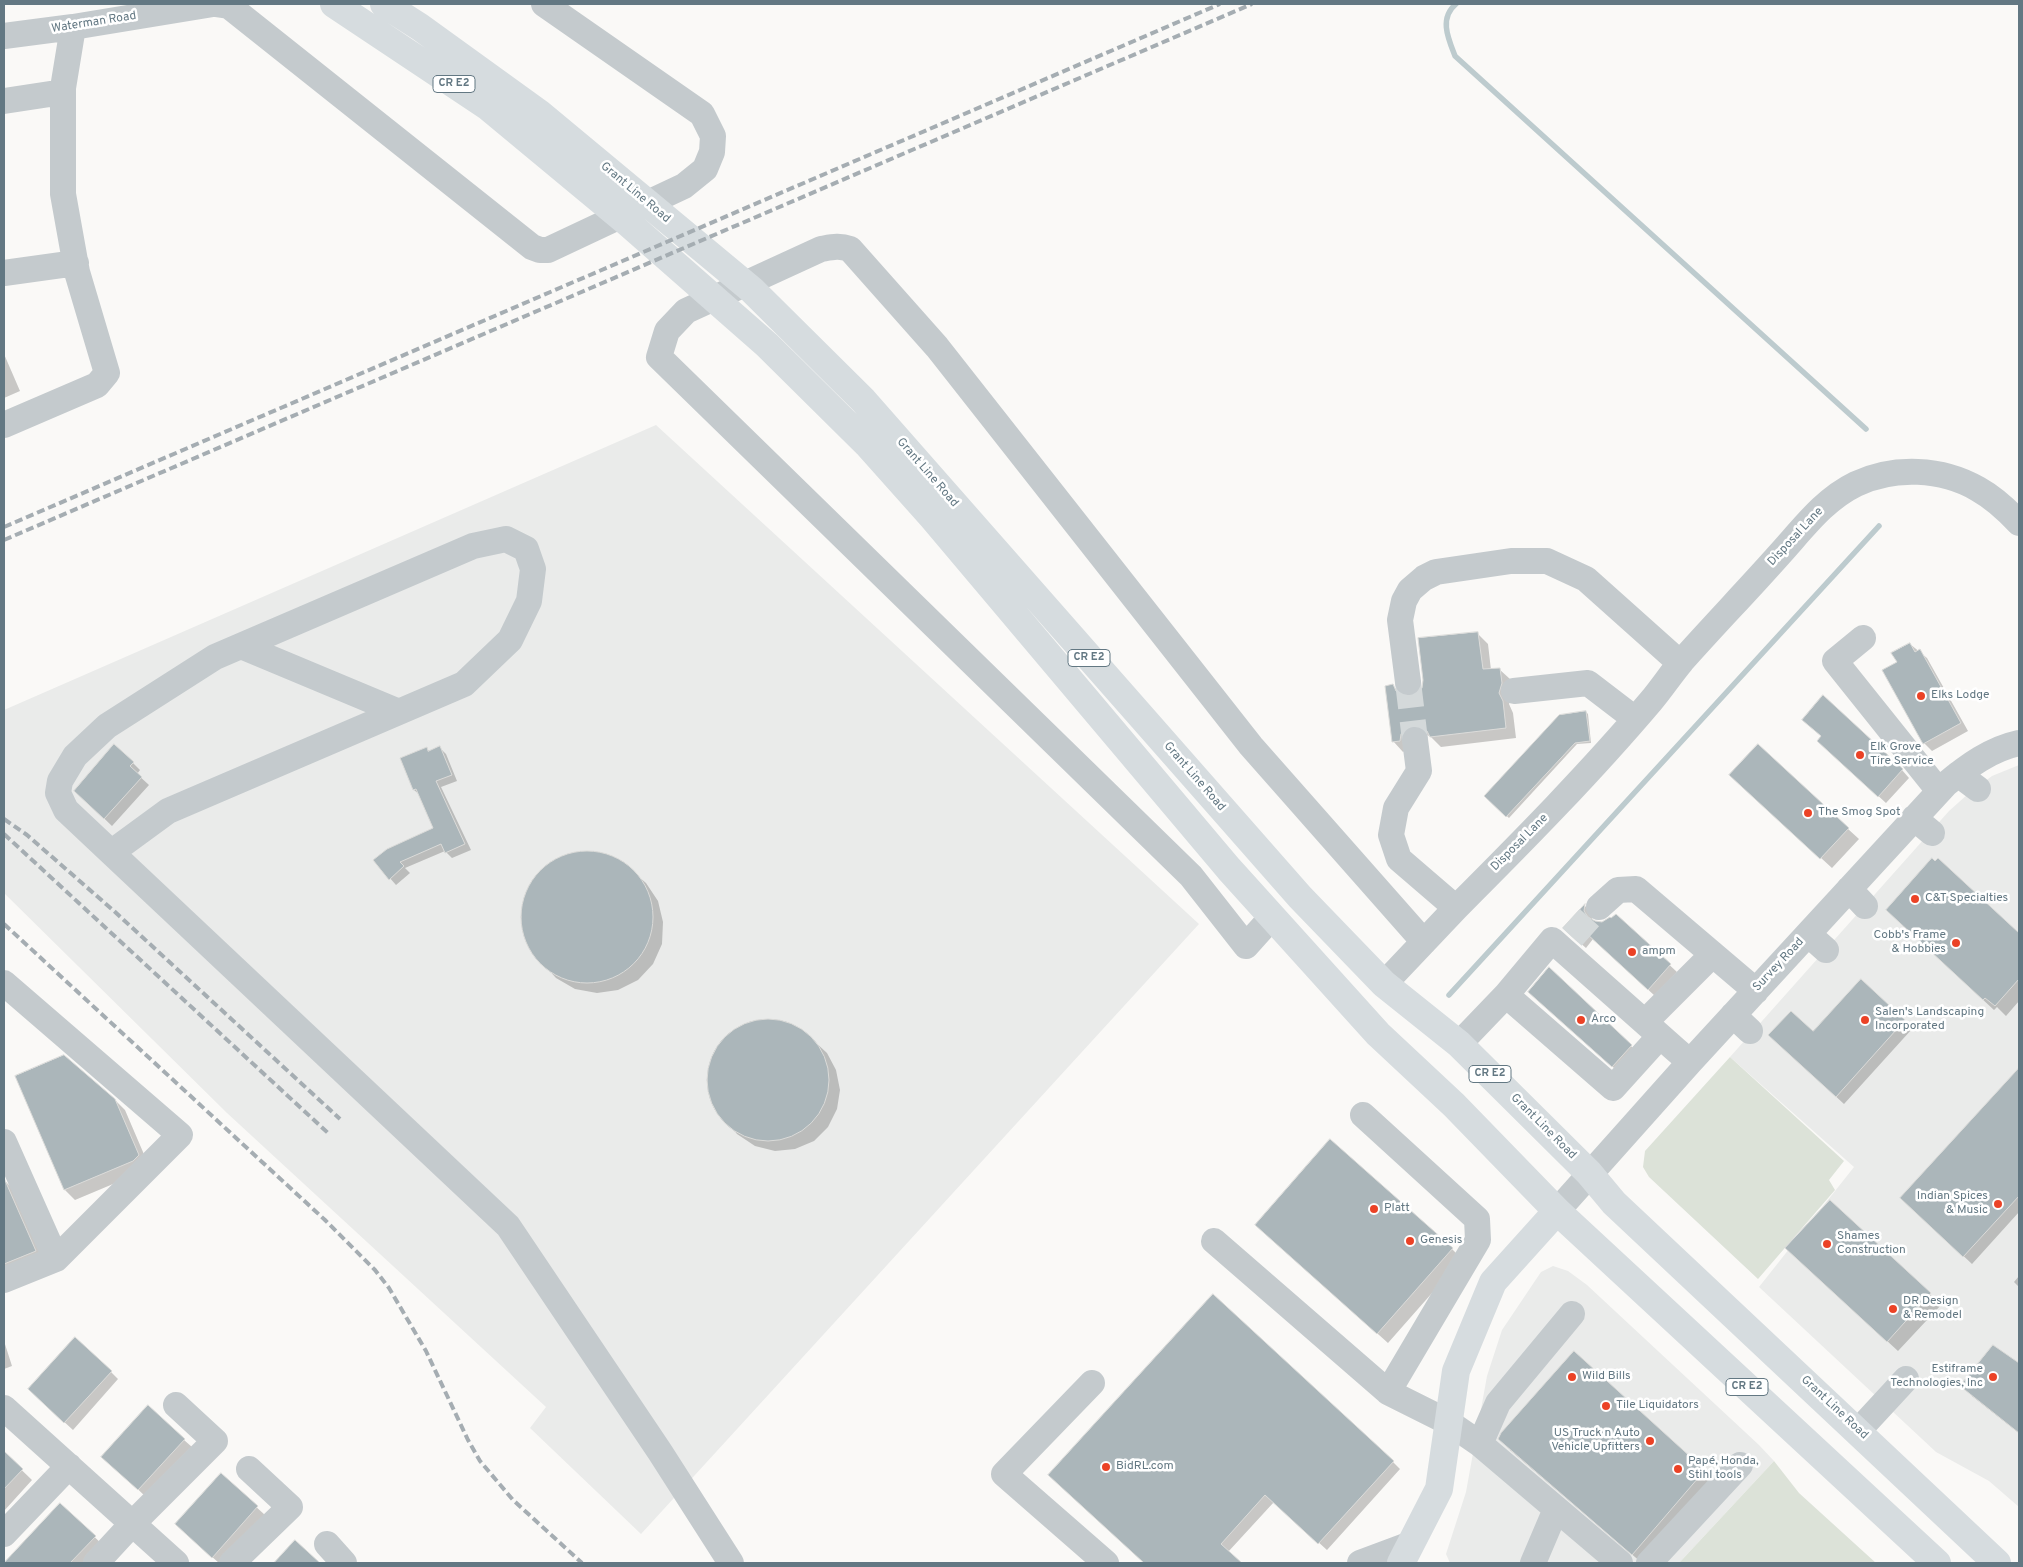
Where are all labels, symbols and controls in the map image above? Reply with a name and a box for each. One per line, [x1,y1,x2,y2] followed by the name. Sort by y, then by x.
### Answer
[51,9,137,37] street label: Waterman Road
[433,76,475,92] road number: CR E2
[597,160,673,226] street label: Grant Line Road
[893,436,961,510] street label: Grant Line Road
[1765,505,1827,569] street label: Disposal Lane
[1068,650,1110,666] road number: CR E2
[1931,689,1989,703] place label: Elks Lodge
[1915,690,1927,702] marker: Elks Lodge
[1160,740,1228,814] street label: Grant Line Road
[1870,741,1934,769] place label: Elk Grove Tire Service
[1854,749,1866,761] marker: Elk Grove Tire Service
[1818,806,1900,820] place label: The Smog Spot
[1802,807,1814,819] marker: The Smog Spot
[1488,811,1552,875] street label: Disposal Lane
[1925,892,2008,906] place label: C&T Specialties
[1909,893,1921,905] marker: C&T Specialties
[1873,929,1946,957] place label: Cobb's Frame & Hobbies
[1751,935,1807,995] street label: Survey Road
[1950,937,1962,949] marker: Cobb's Frame & Hobbies
[1642,945,1676,959] place label: ampm
[1626,946,1638,958] marker: ampm
[1875,1006,1984,1034] place label: Salen's Landscaping Incorporated
[1591,1013,1616,1027] place label: Arco
[1575,1014,1587,1026] marker: Arco
[1859,1014,1871,1026] marker: Salen's Landscaping Incorporated
[1469,1066,1511,1082] road number: CR E2
[1507,1091,1579,1163] street label: Grant Line Road
[1917,1190,1988,1218] place label: Indian Spices & Music
[1992,1198,2004,1210] marker: Indian Spices & Music
[1384,1202,1410,1216] place label: Platt
[1368,1203,1380,1215] marker: Platt
[1837,1230,1906,1258] place label: Shames Construction
[1420,1234,1462,1248] place label: Genesis
[1404,1235,1416,1247] marker: Genesis
[1821,1238,1833,1250] marker: Shames Construction
[1903,1295,1962,1323] place label: DR Design & Remodel
[1887,1303,1899,1315] marker: DR Design & Remodel
[1890,1363,1983,1391] place label: Estiframe Technologies, Inc
[1582,1370,1631,1384] place label: Wild Bills
[1566,1371,1578,1383] marker: Wild Bills
[1987,1371,1999,1383] marker: Estiframe Technologies, Inc
[1797,1373,1871,1443] street label: Grant Line Road
[1726,1378,1768,1395] road number: CR E2
[1616,1399,1699,1413] place label: Tile Liquidators
[1600,1400,1612,1412] marker: Tile Liquidators
[1551,1427,1640,1455] place label: US Truck n Auto Vehicle Upfitters
[1644,1435,1656,1447] marker: US Truck n Auto Vehicle Upfitters
[1688,1455,1759,1483] place label: Papé, Honda, Stihl tools
[1116,1460,1174,1474] place label: BidRL.com
[1100,1461,1112,1473] marker: BidRL.com
[1672,1463,1684,1475] marker: Papé, Honda, Stihl tools

